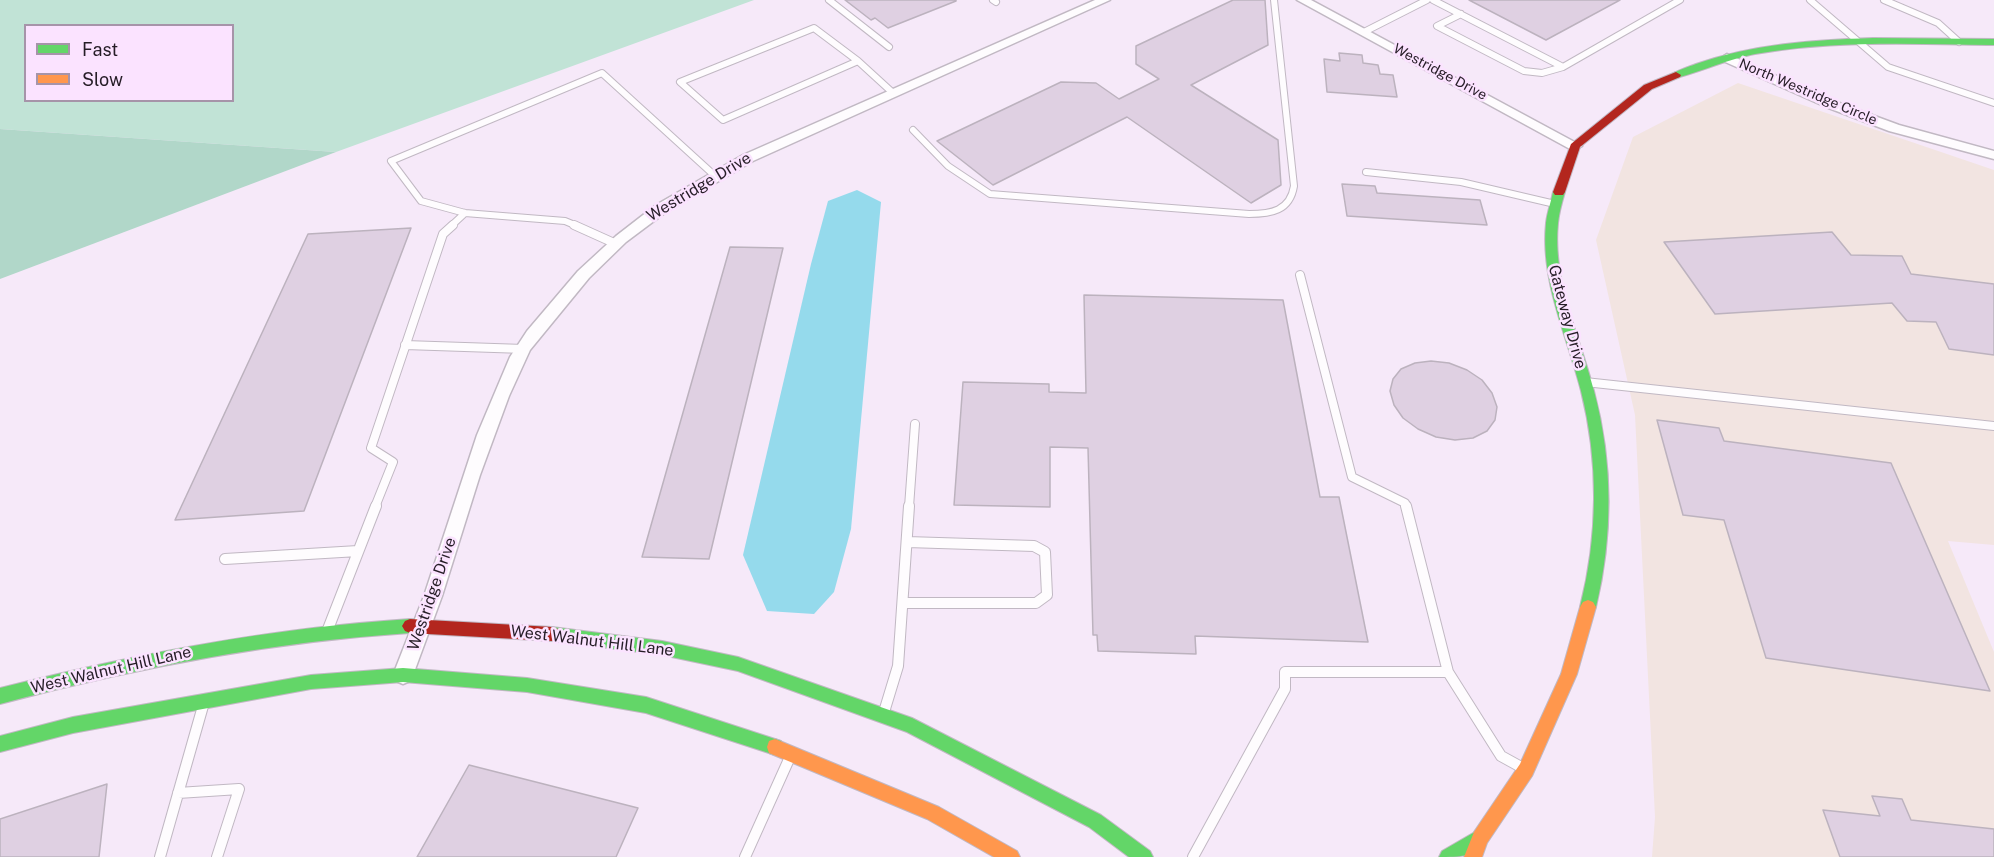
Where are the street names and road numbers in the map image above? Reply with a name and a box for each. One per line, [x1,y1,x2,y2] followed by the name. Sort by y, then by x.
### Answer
[1390,40,1490,104] street label: Westridge Drive
[1736,55,1880,129] street label: North Westridge Circle
[643,148,755,226] street label: Westridge Drive
[1544,263,1590,371] street label: Gateway Drive
[404,535,460,653] street label: Westridge Drive
[509,621,675,661] street label: West Walnut Hill Lane
[29,642,193,698] street label: West Walnut Hill Lane

